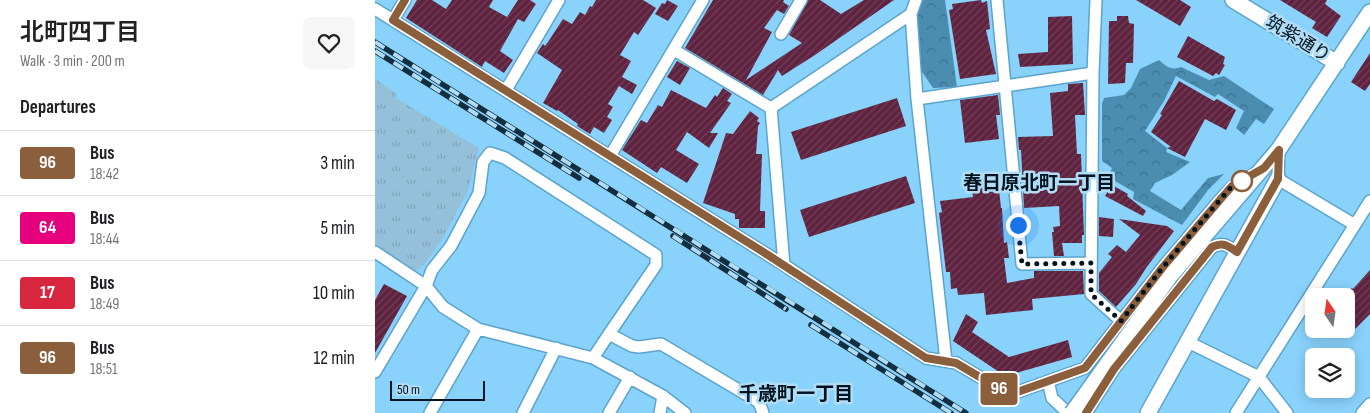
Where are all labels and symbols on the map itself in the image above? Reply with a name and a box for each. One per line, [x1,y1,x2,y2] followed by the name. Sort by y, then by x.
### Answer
[1262,11,1334,67] street label: 筑紫通り
[1231,170,1253,192] unlabelled marker
[963,172,1115,195] district label: 春日原北町一丁目
[1006,213,1031,238] your location
[1305,288,1355,338] north arrow
[977,373,1021,405] line badge: 96
[390,378,485,401] scale bar
[739,383,853,406] district label: 千歳町一丁目

